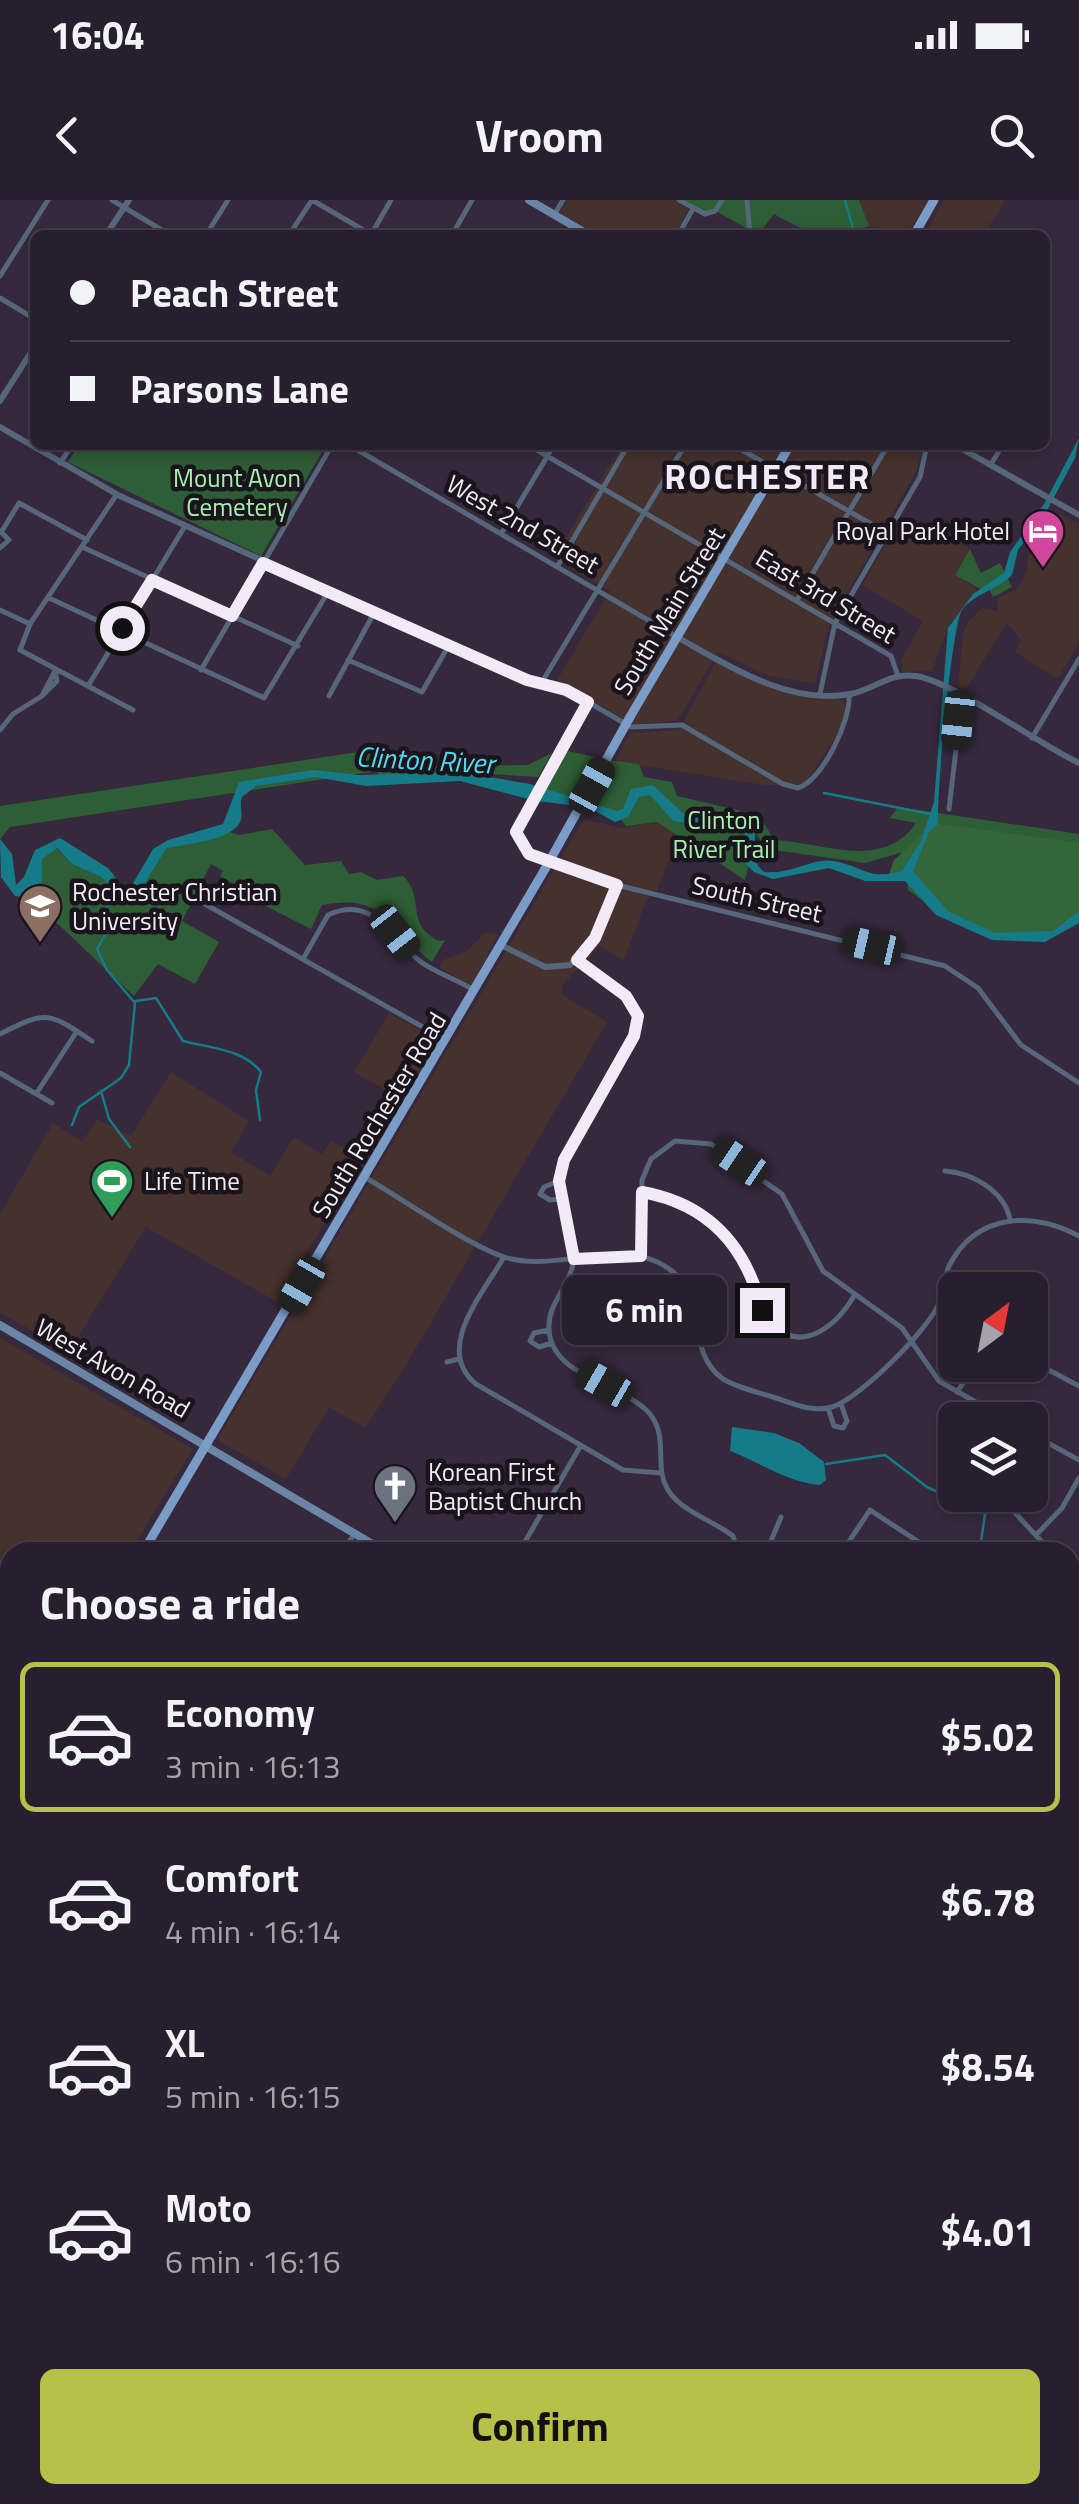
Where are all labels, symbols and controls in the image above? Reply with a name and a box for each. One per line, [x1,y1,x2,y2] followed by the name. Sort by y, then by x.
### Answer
[50,6,145,64] text: 16:04
[475,101,604,169] text: Vroom
[40,108,95,163] icon: back
[984,108,1039,163] icon: search
[130,264,339,322] text: Peach Street
[130,360,349,418] text: Parsons Lane
[664,449,872,503] district label: ROCHESTER
[173,459,301,526] park label: Mount Avon Cemetery
[440,465,607,583] street label: West 2nd Street
[1020,508,1066,569] hotel icon: Royal Park Hotel
[836,512,1010,550] place label: Royal Park Hotel
[604,520,734,702] street label: South Main Street
[749,539,904,653] street label: East 3rd Street
[100,606,145,651] route start
[940,689,976,751] car
[355,734,498,785] water label: Clinton River
[564,752,620,820] car
[673,801,775,868] park label: Clinton River Trail
[688,866,826,932] street label: South Street
[72,873,277,940] place label: Rochester Christian University
[17,883,63,944] school or university icon: Rochester Christian University
[365,899,425,965] car
[839,925,905,967] car
[302,1005,456,1225] street label: South Rochester Road
[707,1133,773,1191] car
[89,1158,135,1219] sports icon: Life Time
[144,1162,240,1200] place label: Life Time
[274,1252,330,1318] car
[938,1272,1048,1382] north arrow
[938,1272,1048,1512] map controls
[562,1275,727,1345] callout: 6 min
[606,1286,683,1334] text: 6 min
[740,1288,785,1333] route end
[29,1308,197,1428] street label: West Avon Road
[572,1356,638,1412] car
[938,1402,1048,1512] button: layers
[428,1453,582,1520] place label: Korean First Baptist Church
[372,1463,418,1524] church icon: Korean First Baptist Church
[40,1568,300,1636] text: Choose a ride
[165,1684,315,1742] text: Economy
[45,1692,135,1782] icon: car
[940,1708,1035,1766] text: $5.02
[165,1742,341,1790] text: 3 min · 16:13
[165,1849,299,1907] text: Comfort
[45,1857,135,1947] icon: car
[940,1873,1035,1931] text: $6.78
[165,1907,341,1955] text: 4 min · 16:14
[165,2014,205,2072] text: XL
[45,2022,135,2112] icon: car
[940,2038,1035,2096] text: $8.54
[165,2072,341,2120] text: 5 min · 16:15
[165,2179,252,2237] text: Moto
[45,2187,135,2277] icon: car
[940,2203,1035,2261] text: $4.01
[165,2237,341,2285] text: 6 min · 16:16
[40,2369,1040,2484] button: Confirm

